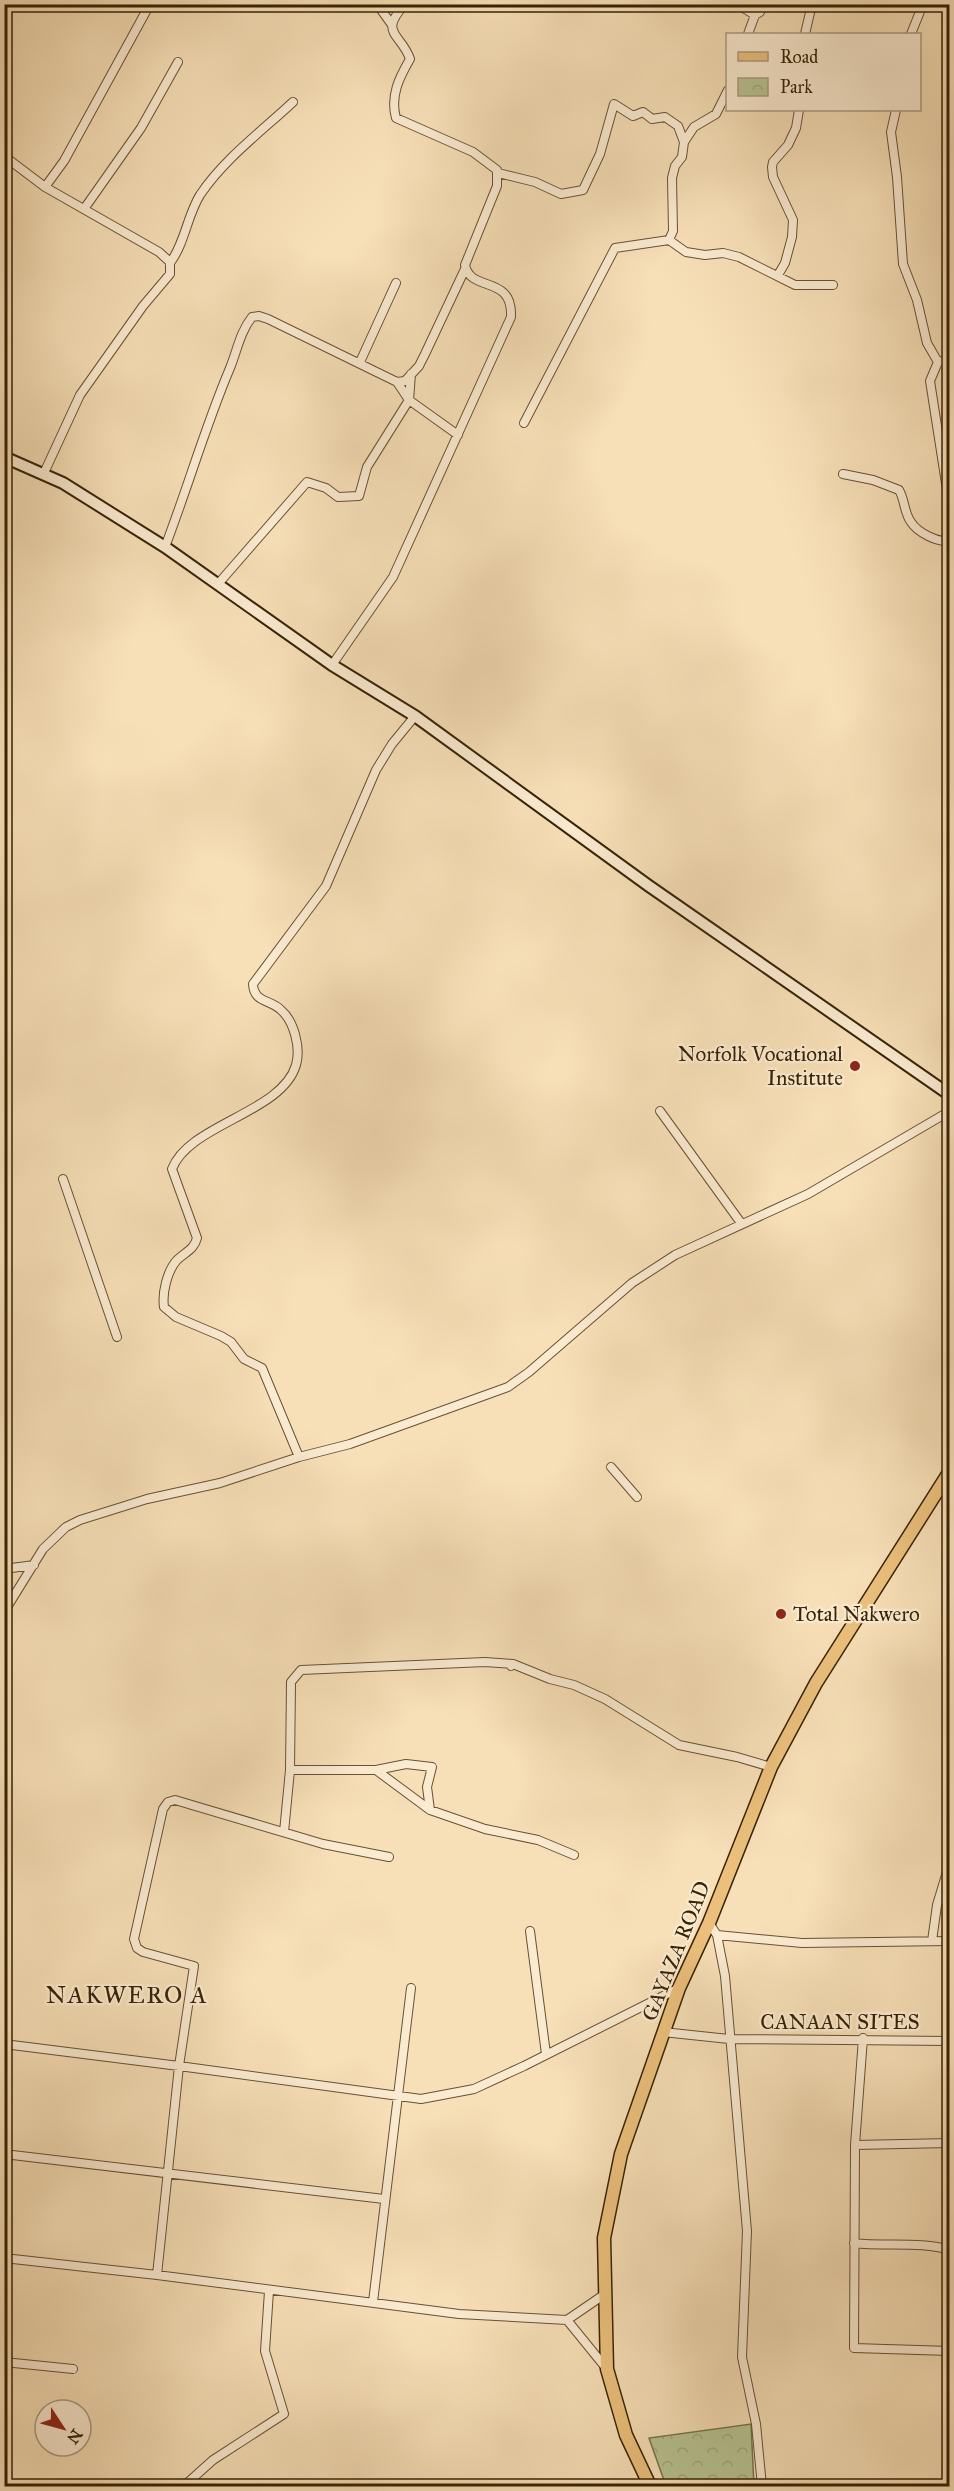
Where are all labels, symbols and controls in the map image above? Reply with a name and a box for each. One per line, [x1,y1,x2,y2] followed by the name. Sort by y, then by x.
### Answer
[726,33,921,111] legend
[780,46,818,68] text: Road
[780,76,813,98] text: Park
[678,1041,843,1091] place label: Norfolk Vocational Institute
[848,1059,862,1073] marker: Norfolk Vocational Institute
[793,1601,920,1627] place label: Total Nakwero
[774,1607,788,1621] marker: Total Nakwero
[636,1877,716,2025] street label: GAYAZA ROAD
[46,1980,208,2010] district label: NAKWERO A
[760,2009,920,2035] street label: CANAAN SITES
[33,2398,93,2458] north arrow
[63,2425,86,2448] text: N

